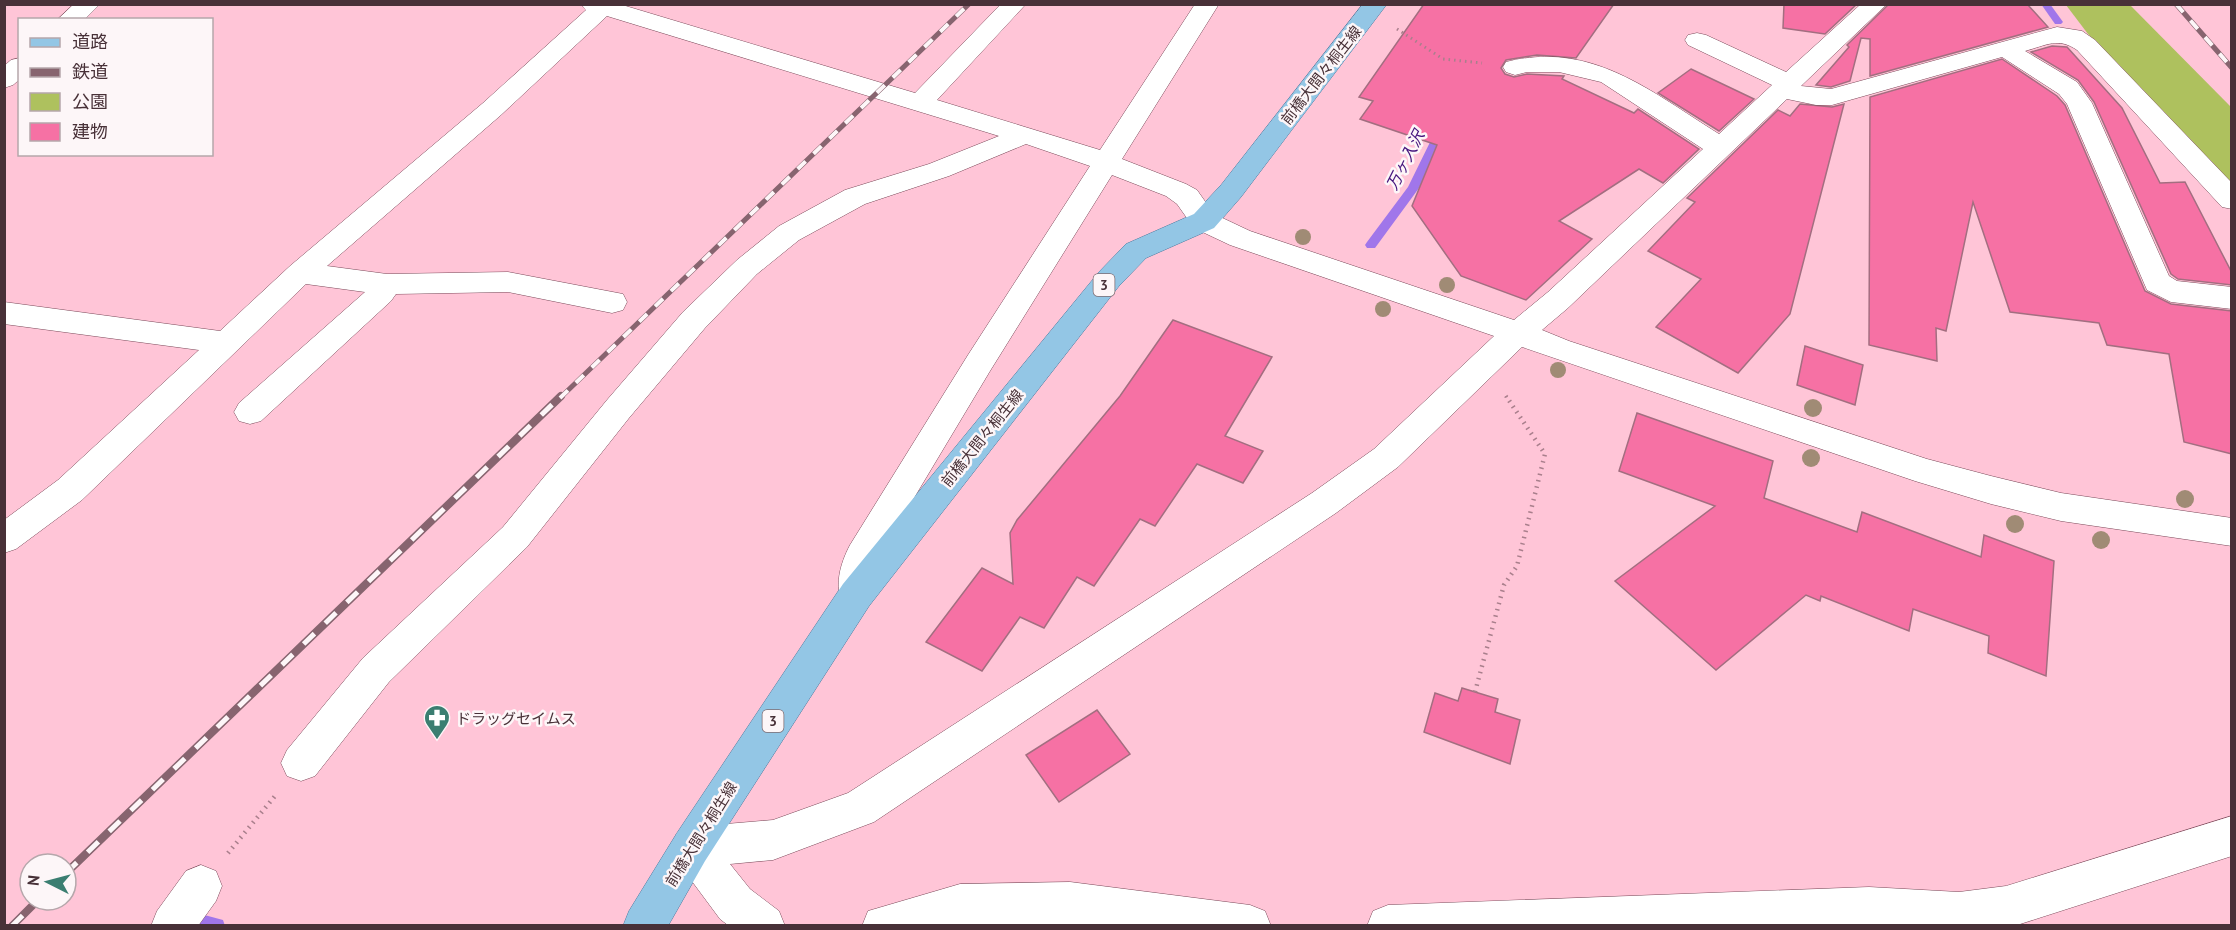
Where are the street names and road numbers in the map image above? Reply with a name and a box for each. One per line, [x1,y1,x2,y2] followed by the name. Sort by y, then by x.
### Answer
[1277,22,1365,128] street label: 前橋大間々桐生線
[1094,274,1114,296] road number: 3
[937,385,1027,491] street label: 前橋大間々桐生線
[762,710,784,732] road number: 3
[661,778,741,890] street label: 前橋大間々桐生線

